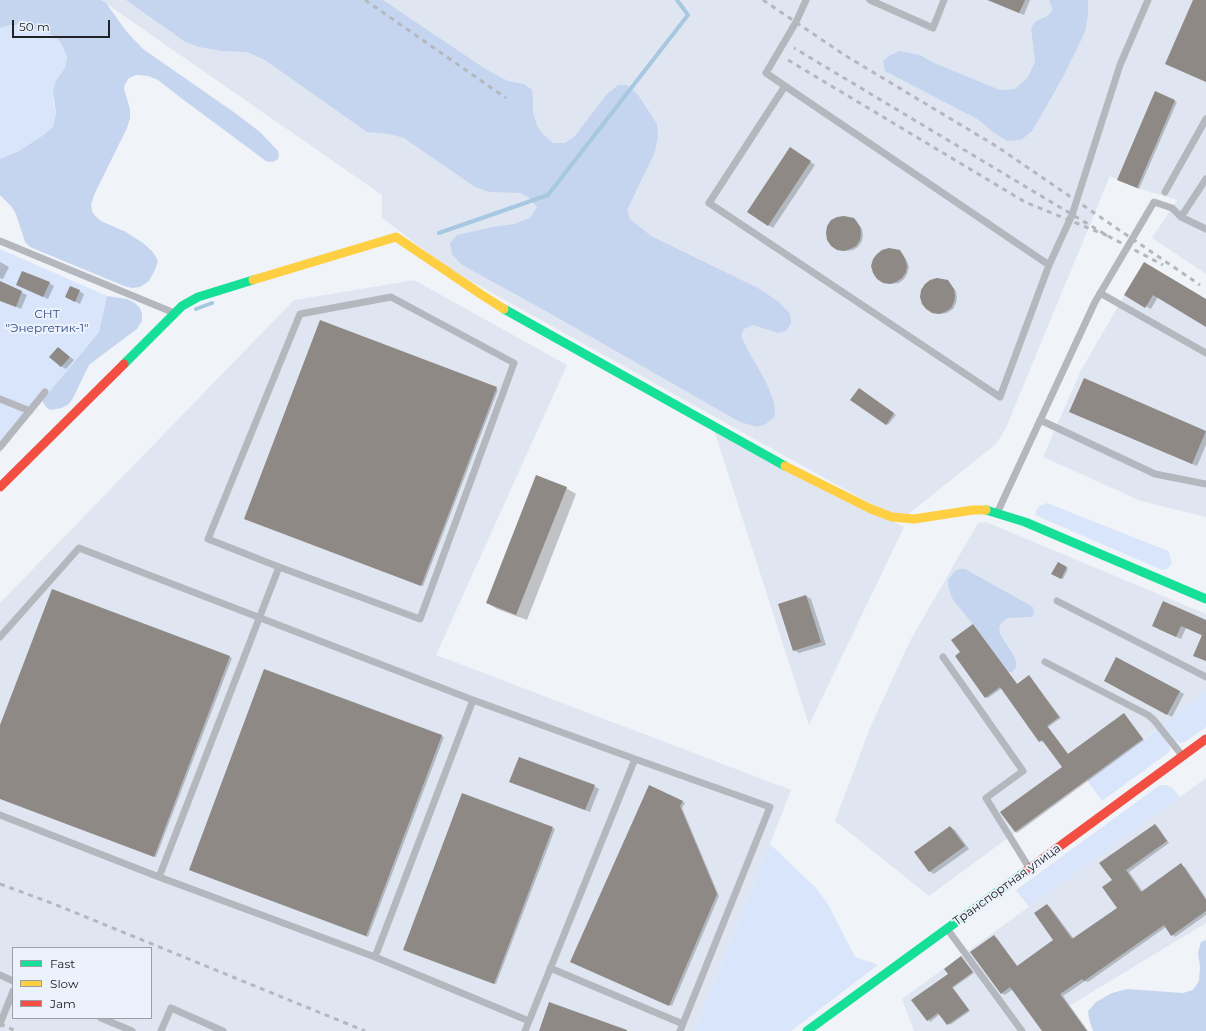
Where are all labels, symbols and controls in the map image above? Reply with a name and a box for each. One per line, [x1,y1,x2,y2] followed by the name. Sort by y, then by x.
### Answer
[14,12,112,38] scale bar
[19,19,50,34] text: 50 m
[5,307,89,335] park label: СНТ "Энергетик-1"
[950,841,1064,929] street label: Транспортная улица
[12,947,152,1019] legend
[50,956,75,971] text: Fast
[50,976,79,991] text: Slow
[50,996,76,1011] text: Jam

